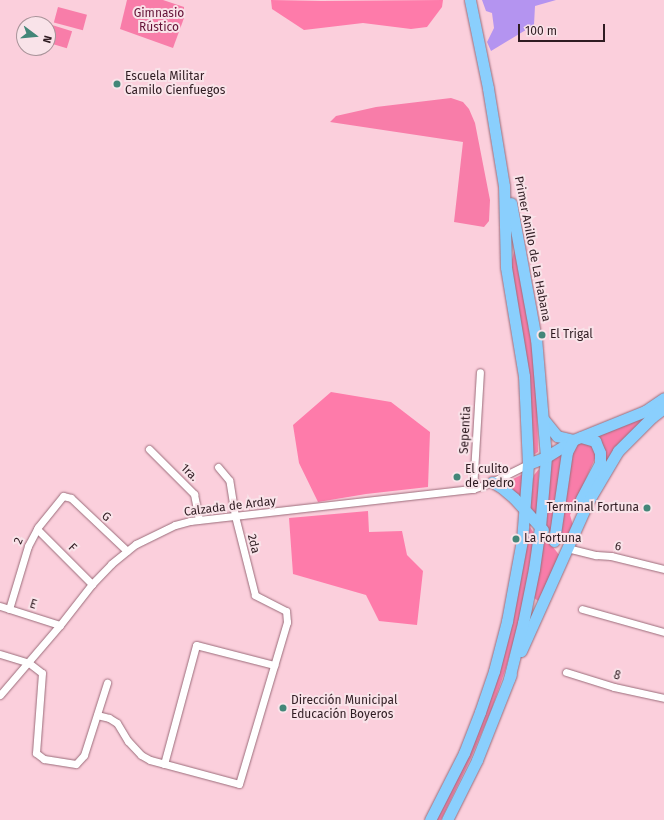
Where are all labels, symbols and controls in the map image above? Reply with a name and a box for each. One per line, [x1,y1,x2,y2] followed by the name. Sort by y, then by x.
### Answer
[134,7,184,35] park label: Gimnasio Rústico
[16,16,56,56] north arrow
[520,16,607,42] scale bar
[525,24,557,38] text: 100 m
[40,34,54,44] text: N
[125,70,225,98] place label: Escuela Militar Camilo Cienfuegos
[112,79,122,89] marker: Escuela Militar Camilo Cienfuegos
[511,175,553,323] street label: Primer Anillo de La Habana
[550,328,593,342] place label: El Trigal
[537,330,547,340] marker: El Trigal
[458,406,474,454] street label: Sepentia
[177,461,201,485] street label: 1ra.
[465,463,514,491] place label: El culito de pedro
[452,472,462,482] marker: El culito de pedro
[183,494,277,520] street label: Calzada de Arday
[546,501,639,515] place label: Terminal Fortuna
[642,503,652,513] marker: Terminal Fortuna
[98,509,114,525] street label: G
[524,532,582,546] place label: La Fortuna
[244,533,262,555] street label: 2da
[511,534,521,544] marker: La Fortuna
[11,535,27,547] street label: 2
[613,539,623,555] street label: 6
[65,541,79,555] street label: F
[28,597,38,613] street label: E
[612,668,622,684] street label: 8
[291,694,398,722] place label: Dirección Municipal Educación Boyeros
[278,703,288,713] marker: Dirección Municipal Educación Boyeros

